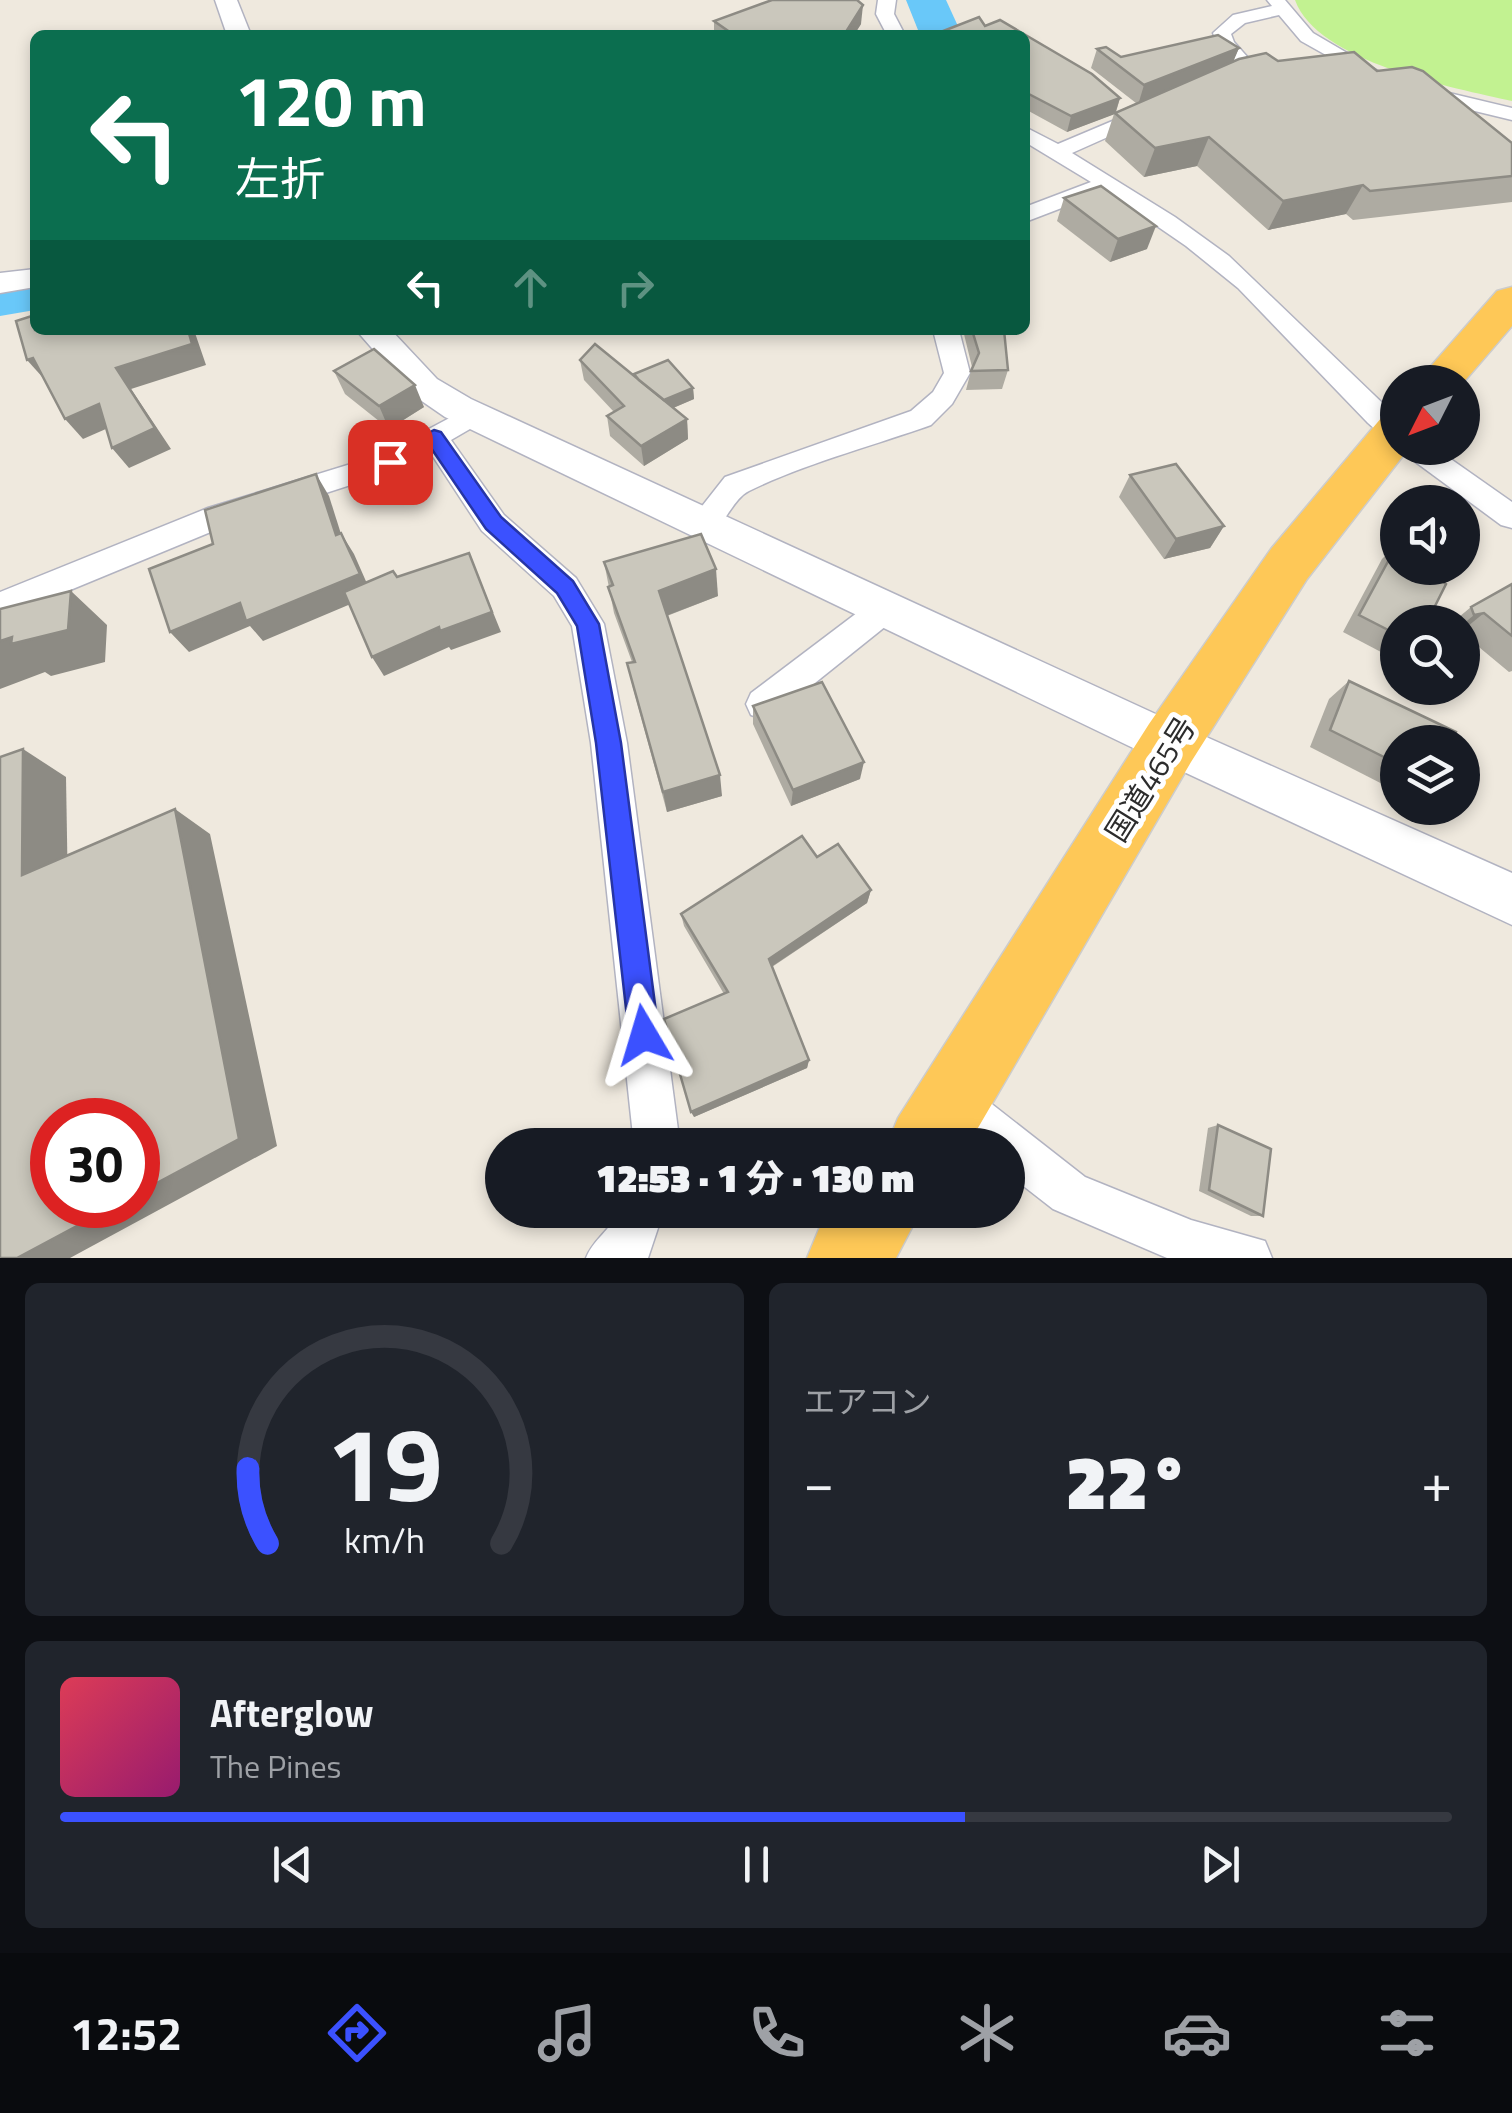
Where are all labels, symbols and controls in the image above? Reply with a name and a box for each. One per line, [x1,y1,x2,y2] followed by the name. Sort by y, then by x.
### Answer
[235,47,427,153] text: 120 m
[70,70,200,200] icon: left
[235,144,325,212] text: 左折
[398,260,453,315] icon: left
[503,260,558,315] icon: ahead
[608,260,663,315] icon: right
[1380,365,1480,465] north arrow
[1380,365,1480,825] map controls
[348,420,433,505] pin
[363,435,418,490] icon: arrive
[1380,485,1480,585] button: sound
[1380,605,1480,705] button: search
[1093,707,1207,851] street label: 国道465号
[1380,725,1480,825] button: layers
[592,983,696,1087] position arrow
[30,1098,160,1228] speed limit sign: 30
[596,1149,914,1207] text: 12:53 · 1 分 · 130 m
[804,1377,932,1425] text: エアコン
[326,1383,442,1541] text: 19
[1066,1424,1190,1538] text: 22°
[804,1440,834,1523] text: −
[1421,1440,1452,1523] text: +
[344,1512,425,1567] text: km/h
[210,1684,374,1742] text: Afterglow
[210,1742,341,1790] text: The Pines
[265,1837,320,1892] icon: previous
[729,1837,784,1892] icon: pause
[1193,1837,1248,1892] icon: next
[322,1998,392,2068] icon: directions
[532,1998,602,2068] icon: music
[742,1998,812,2068] icon: phone
[952,1998,1022,2068] icon: climate
[1162,1998,1232,2068] icon: car
[1372,1998,1442,2068] icon: filters
[70,1999,182,2067] text: 12:52

